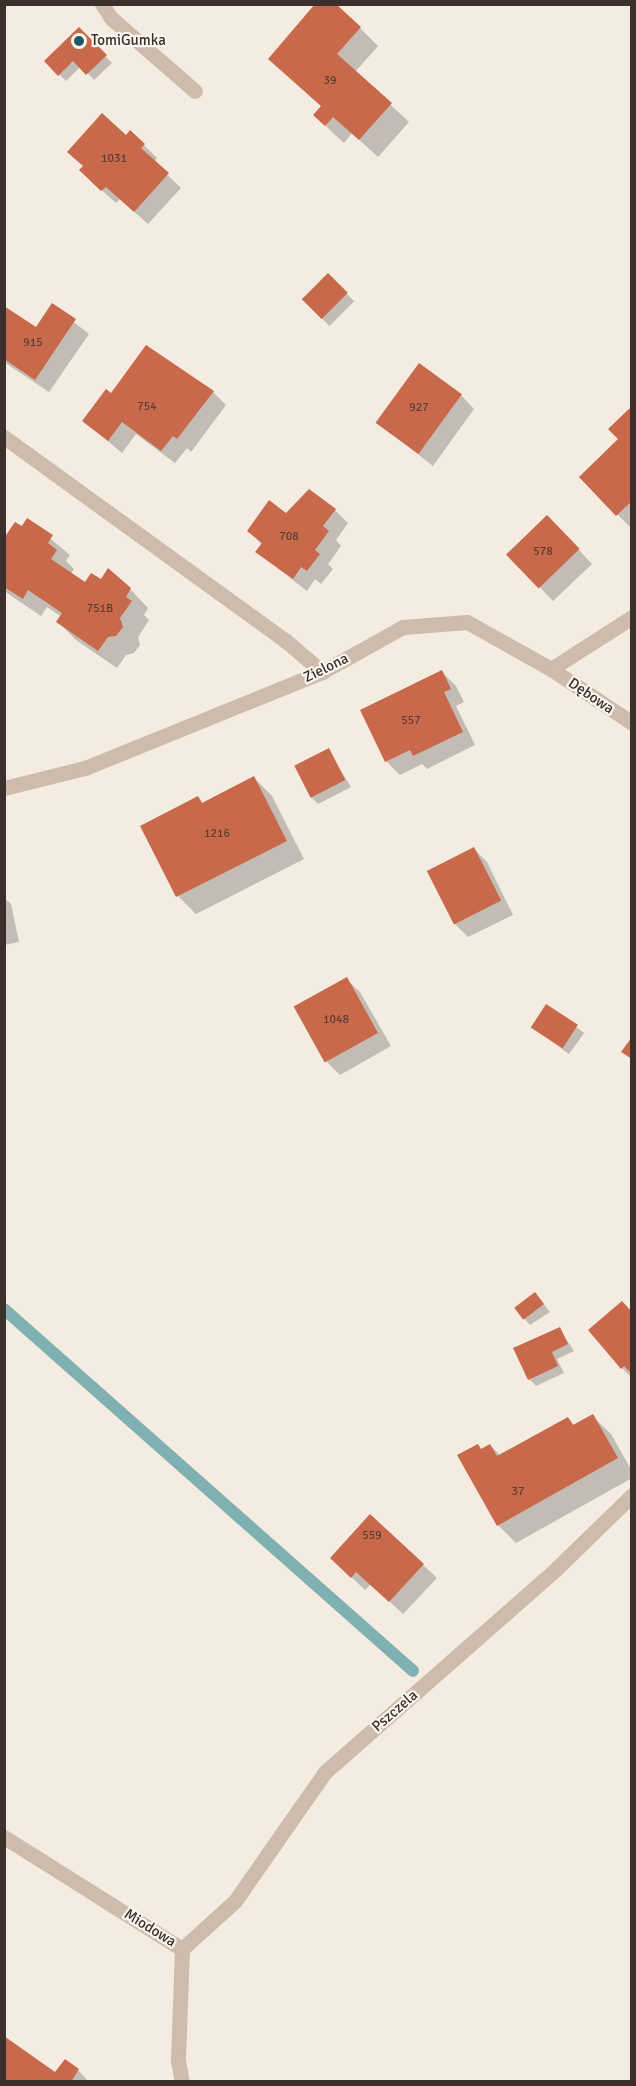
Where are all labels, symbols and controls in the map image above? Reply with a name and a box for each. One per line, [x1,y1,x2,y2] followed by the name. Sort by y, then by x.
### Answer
[91,32,166,50] place label: TomiGumka
[72,34,86,48] marker: TomiGumka
[324,74,336,88] house number: 39
[101,152,127,166] house number: 1031
[23,336,43,350] house number: 915
[137,400,157,414] house number: 754
[409,401,429,415] house number: 927
[279,530,299,544] house number: 708
[533,545,553,559] house number: 578
[87,602,113,616] house number: 751B
[301,649,351,687] street label: Zielona
[565,674,617,718] street label: Dębowa
[401,714,421,728] house number: 557
[204,827,230,841] house number: 1216
[323,1013,349,1027] house number: 1048
[512,1485,524,1499] house number: 37
[362,1529,382,1543] house number: 559
[369,1686,421,1736] street label: Pszczela
[121,1905,179,1951] street label: Miodowa

